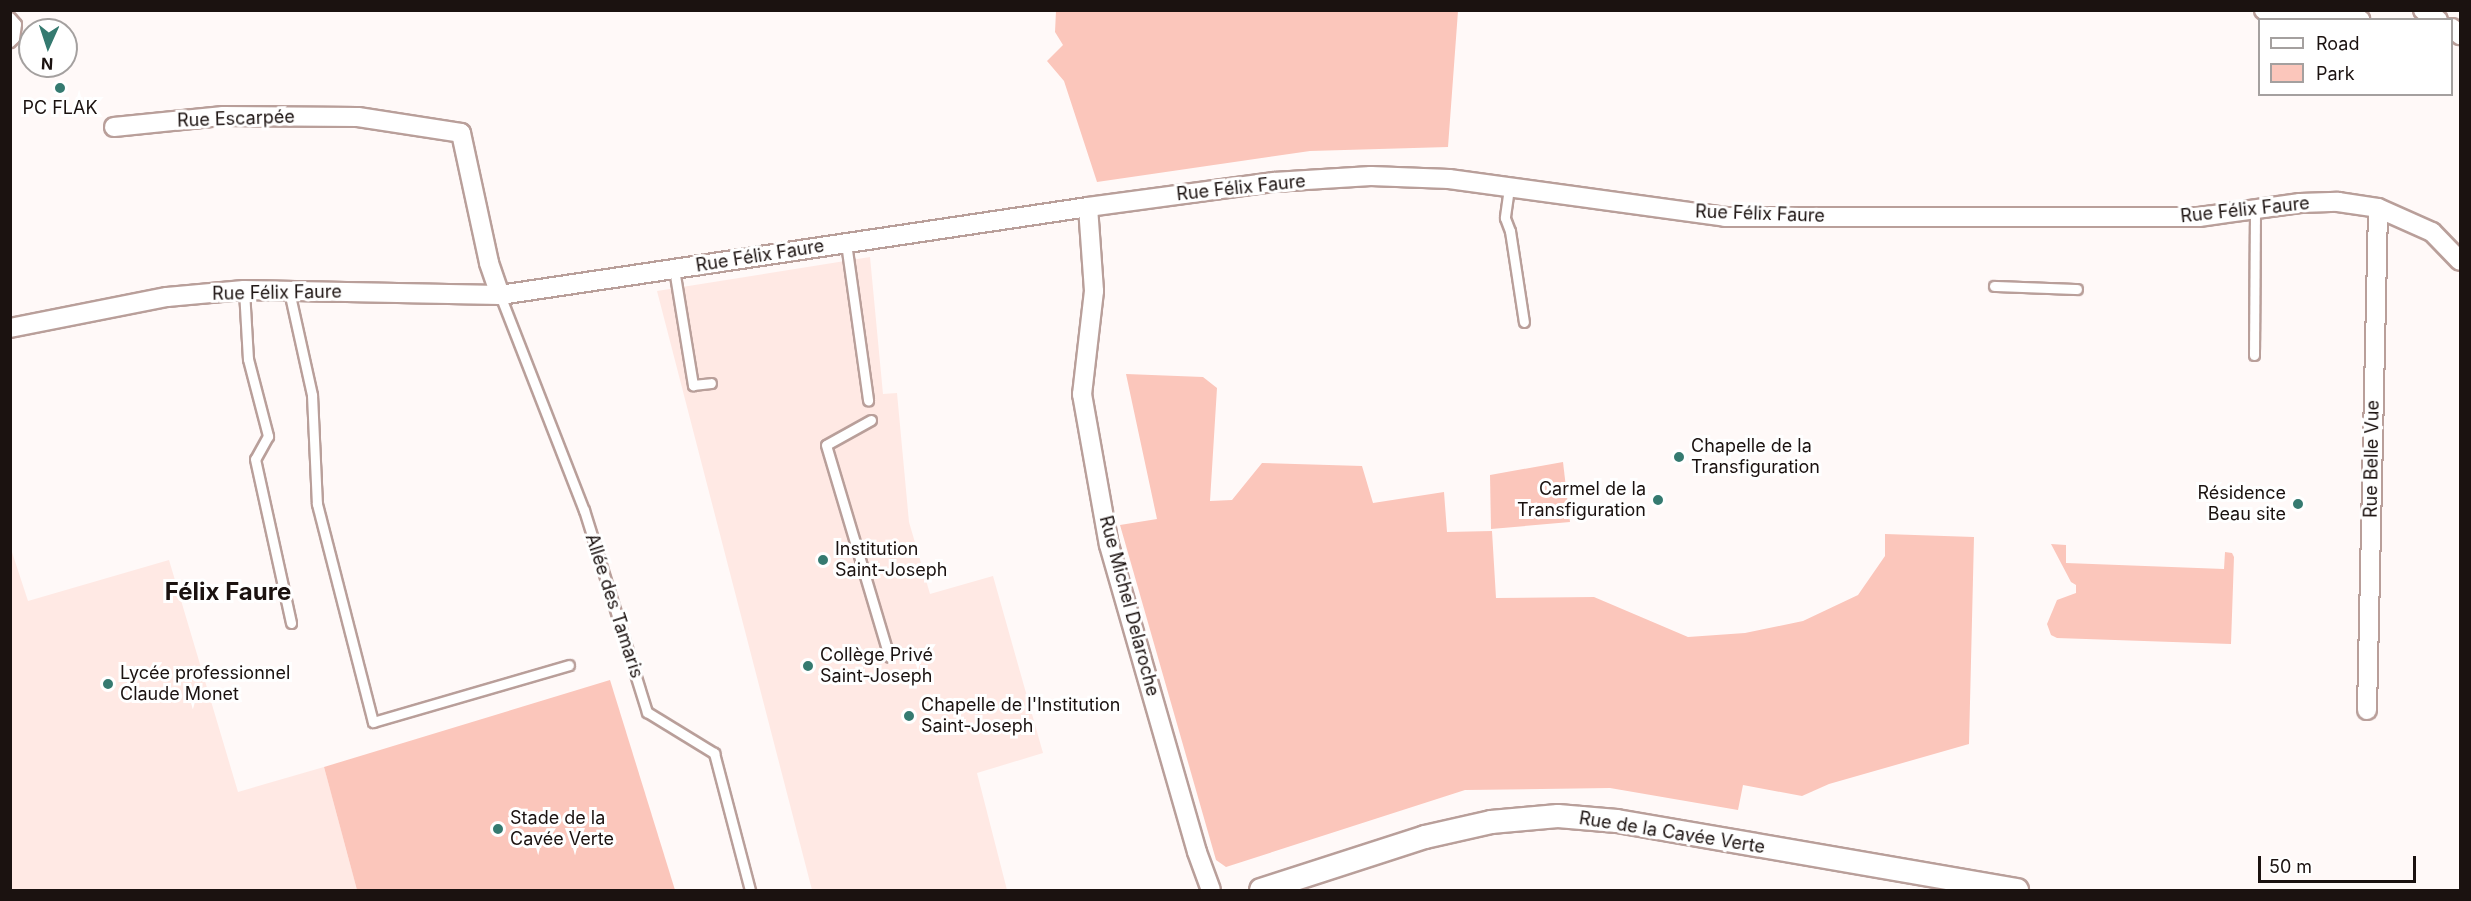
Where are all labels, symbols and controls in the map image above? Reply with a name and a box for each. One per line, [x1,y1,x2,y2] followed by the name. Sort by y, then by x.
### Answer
[18,18,78,78] north arrow
[2258,18,2453,96] legend
[2316,33,2359,54] text: Road
[41,54,54,74] text: N
[2316,63,2355,84] text: Park
[53,81,67,95] marker: PC FLAK
[22,97,98,119] place label: PC FLAK
[177,106,295,132] street label: Rue Escarpée
[1175,170,1307,206] street label: Rue Félix Faure
[2179,192,2311,228] street label: Rue Félix Faure
[1695,201,1825,227] street label: Rue Félix Faure
[694,235,826,277] street label: Rue Félix Faure
[212,281,342,305] street label: Rue Félix Faure
[2360,400,2384,518] street label: Rue Belle Vue
[1691,436,1820,478] place label: Chapelle de la Transfiguration
[1672,450,1686,464] marker: Chapelle de la Transfiguration
[1517,479,1646,522] place label: Carmel de la Transfiguration
[2197,483,2286,526] place label: Résidence Beau site
[1651,493,1665,507] marker: Carmel de la Transfiguration
[2291,497,2305,511] marker: Résidence Beau site
[1095,513,1163,699] street label: Rue Michel Delaroche
[580,531,648,681] street label: Allée des Tamaris
[835,539,947,582] place label: Institution Saint-Joseph
[816,553,830,567] marker: Institution Saint-Joseph
[165,578,291,606] district label: Félix Faure
[820,645,933,688] place label: Collège Privé Saint-Joseph
[801,659,815,673] marker: Collège Privé Saint-Joseph
[120,663,290,706] place label: Lycée professionnel Claude Monet
[101,677,115,691] marker: Lycée professionnel Claude Monet
[921,695,1120,738] place label: Chapelle de l'Institution Saint-Joseph
[902,709,916,723] marker: Chapelle de l'Institution Saint-Joseph
[510,808,614,850] place label: Stade de la Cavée Verte
[1577,808,1767,858] street label: Rue de la Cavée Verte
[491,822,505,836] marker: Stade de la Cavée Verte
[2261,844,2418,882] scale bar
[2269,856,2312,877] text: 50 m

